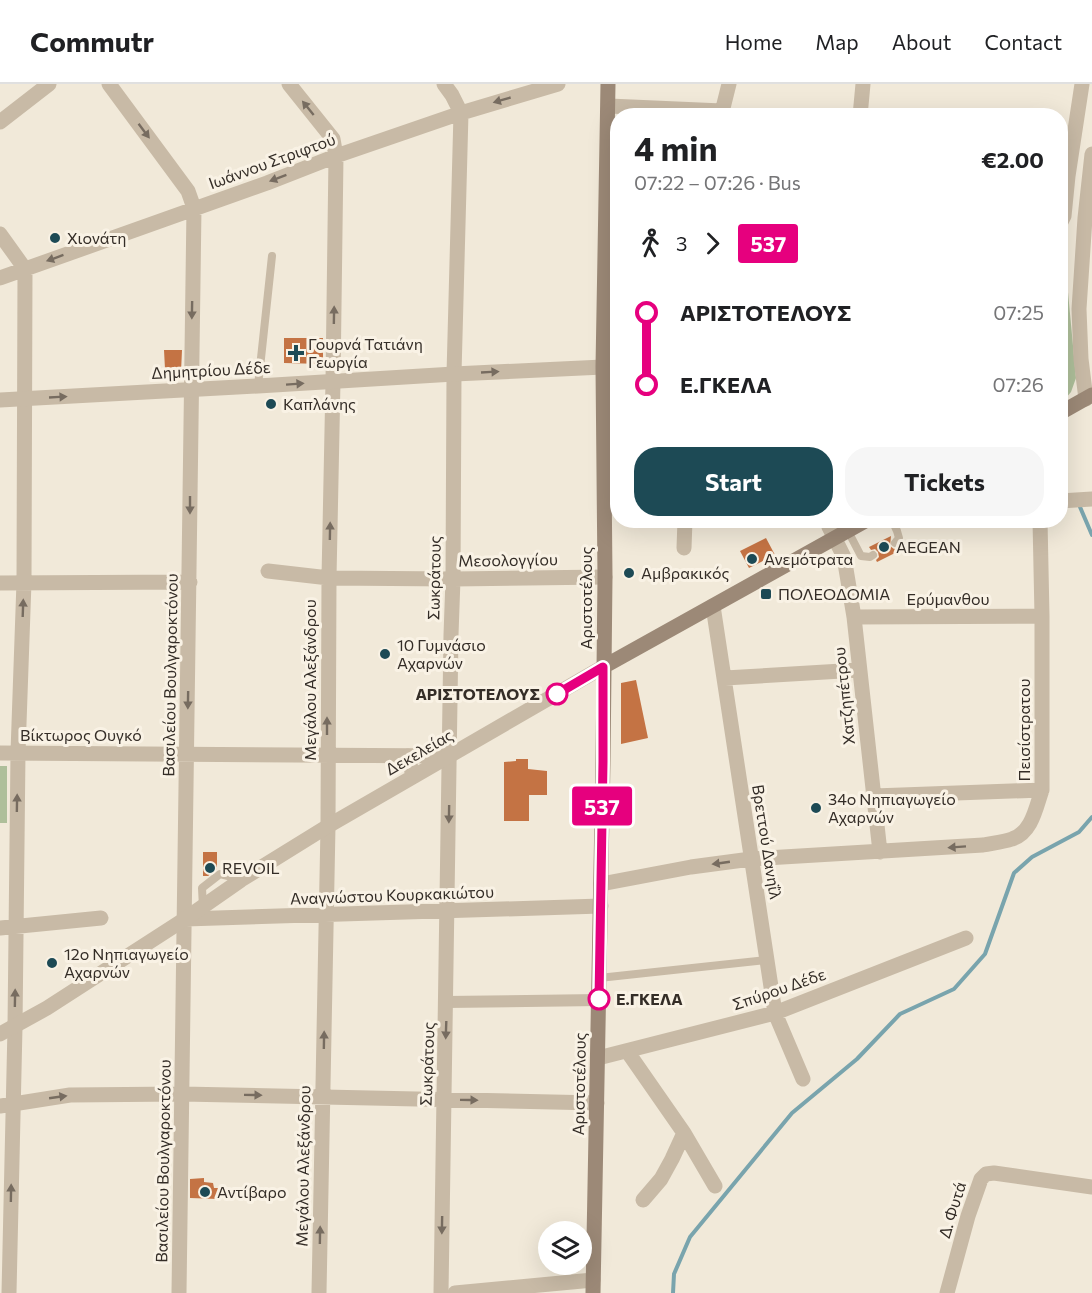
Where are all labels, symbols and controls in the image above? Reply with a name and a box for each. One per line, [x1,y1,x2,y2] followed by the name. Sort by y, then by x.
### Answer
[30,24,154,58] text: Commutr
[725,29,782,54] text: Home
[815,29,859,54] text: Map
[892,29,951,54] text: About
[984,29,1062,54] text: Contact
[493,96,511,105] one-way arrow
[302,100,315,116] one-way arrow
[137,123,150,139] one-way arrow
[634,127,718,168] text: 4 min
[206,129,338,192] street label: Ιωάννου Στριφτού
[981,146,1044,173] text: €2.00
[634,170,801,194] text: 07:22 – 07:26 · Bus
[269,173,287,183] one-way arrow
[634,227,667,260] icon: walk
[696,227,729,260] icon: forward
[67,228,127,247] place label: Χιονάτη
[48,231,62,245] marker: Χιονάτη
[676,231,687,255] text: 3
[750,231,786,256] text: 537
[46,254,64,264] one-way arrow
[680,299,851,326] text: ΑΡΙΣΤΟΤΕΛΟΥΣ
[993,300,1044,324] text: 07:25
[188,301,197,320] one-way arrow
[329,305,339,324] one-way arrow
[308,334,423,371] place label: Γουρνά Τατιάνη Γεωργία
[289,346,303,360] marker: Γουρνά Τατιάνη Γεωργία
[151,357,271,382] street label: Δημητρίου Δέδε
[480,368,499,377] one-way arrow
[680,371,772,398] text: Ε.ΓΚΕΛΑ
[993,372,1044,396] text: 07:26
[286,379,305,389] one-way arrow
[49,392,68,401] one-way arrow
[283,394,356,413] place label: Καπλάνης
[264,397,278,411] marker: Καπλάνης
[634,447,833,516] button: Start
[845,447,1044,516] button: Tickets
[185,496,195,515] one-way arrow
[325,521,335,540] one-way arrow
[423,536,444,620] street label: Σωκράτους
[896,537,961,556] place label: AEGEAN
[877,540,891,554] marker: AEGEAN
[576,546,595,649] street label: Αριστοτέλους
[458,549,558,570] street label: Μεσολογγίου
[764,549,853,568] place label: Ανεμότρατα
[745,552,759,566] marker: Ανεμότρατα
[641,563,729,582] place label: Αμβρακικός
[622,566,636,580] marker: Αμβρακικός
[158,573,181,777] street label: Βασιλείου Βουλγαροκτόνου
[778,584,890,603] place label: ΠΟΛΕΟΔΟΜΙΑ
[759,587,773,601] marker: ΠΟΛΕΟΔΟΜΙΑ
[907,589,990,608] street label: Ερύμανθου
[18,598,27,617] one-way arrow
[300,599,319,761] street label: Μεγάλου Αλεξάνδρου
[397,635,486,672] place label: 10 Γυμνάσιο Αχαρνών
[829,646,858,746] street label: Χατζηπέτρου
[378,647,392,661] marker: 10 Γυμνάσιο Αχαρνών
[1014,679,1033,781] street label: Πεισίστρατου
[546,683,568,705] marker: ΑΡΙΣΤΟΤΕΛΟΥΣ
[415,684,540,703] place label: ΑΡΙΣΤΟΤΕΛΟΥΣ
[183,691,193,710] one-way arrow
[323,716,332,735] one-way arrow
[20,725,142,744] street label: Βίκτωρος Ουγκό
[382,725,456,778] street label: Δεκελείας
[749,783,786,901] street label: Βρεττού Δανηΐλ
[568,786,636,826] line badge: 537
[828,789,956,826] place label: 34o Νηπιαγωγείο Αχαρνών
[12,793,22,812] one-way arrow
[584,794,620,819] text: 537
[809,801,823,815] marker: 34o Νηπιαγωγείο Αχαρνών
[444,805,454,824] one-way arrow
[947,842,966,852] one-way arrow
[222,858,280,877] place label: REVOIL
[711,858,730,868] one-way arrow
[203,861,217,875] marker: REVOIL
[290,881,494,908] street label: Αναγνώστου Κουρκακιώτου
[64,944,189,981] place label: 12ο Νηπιαγωγείο Αχαρνών
[45,956,59,970] marker: 12ο Νηπιαγωγείο Αχαρνών
[730,964,828,1013] street label: Σπύρου Δέδε
[10,988,20,1007] one-way arrow
[588,988,610,1010] marker: Ε.ΓΚΕΛΑ
[616,989,683,1008] place label: Ε.ΓΚΕΛΑ
[416,1021,437,1106] street label: Σωκράτους
[441,1021,450,1040] one-way arrow
[319,1030,328,1049] one-way arrow
[568,1032,589,1136] street label: Αριστοτέλους
[151,1059,174,1263] street label: Βασιλείου Βουλγαροκτόνου
[292,1085,313,1247] street label: Μεγάλου Αλεξάνδρου
[243,1091,262,1100] one-way arrow
[48,1092,67,1101] one-way arrow
[459,1095,478,1105] one-way arrow
[934,1179,969,1240] street label: Δ. Φυτά
[217,1182,286,1201] place label: Αντίβαρο
[6,1183,16,1202] one-way arrow
[198,1185,212,1199] marker: Αντίβαρο
[437,1216,447,1235] one-way arrow
[538,1221,592,1275] map controls
[538,1221,592,1275] button: layers
[315,1225,325,1244] one-way arrow

